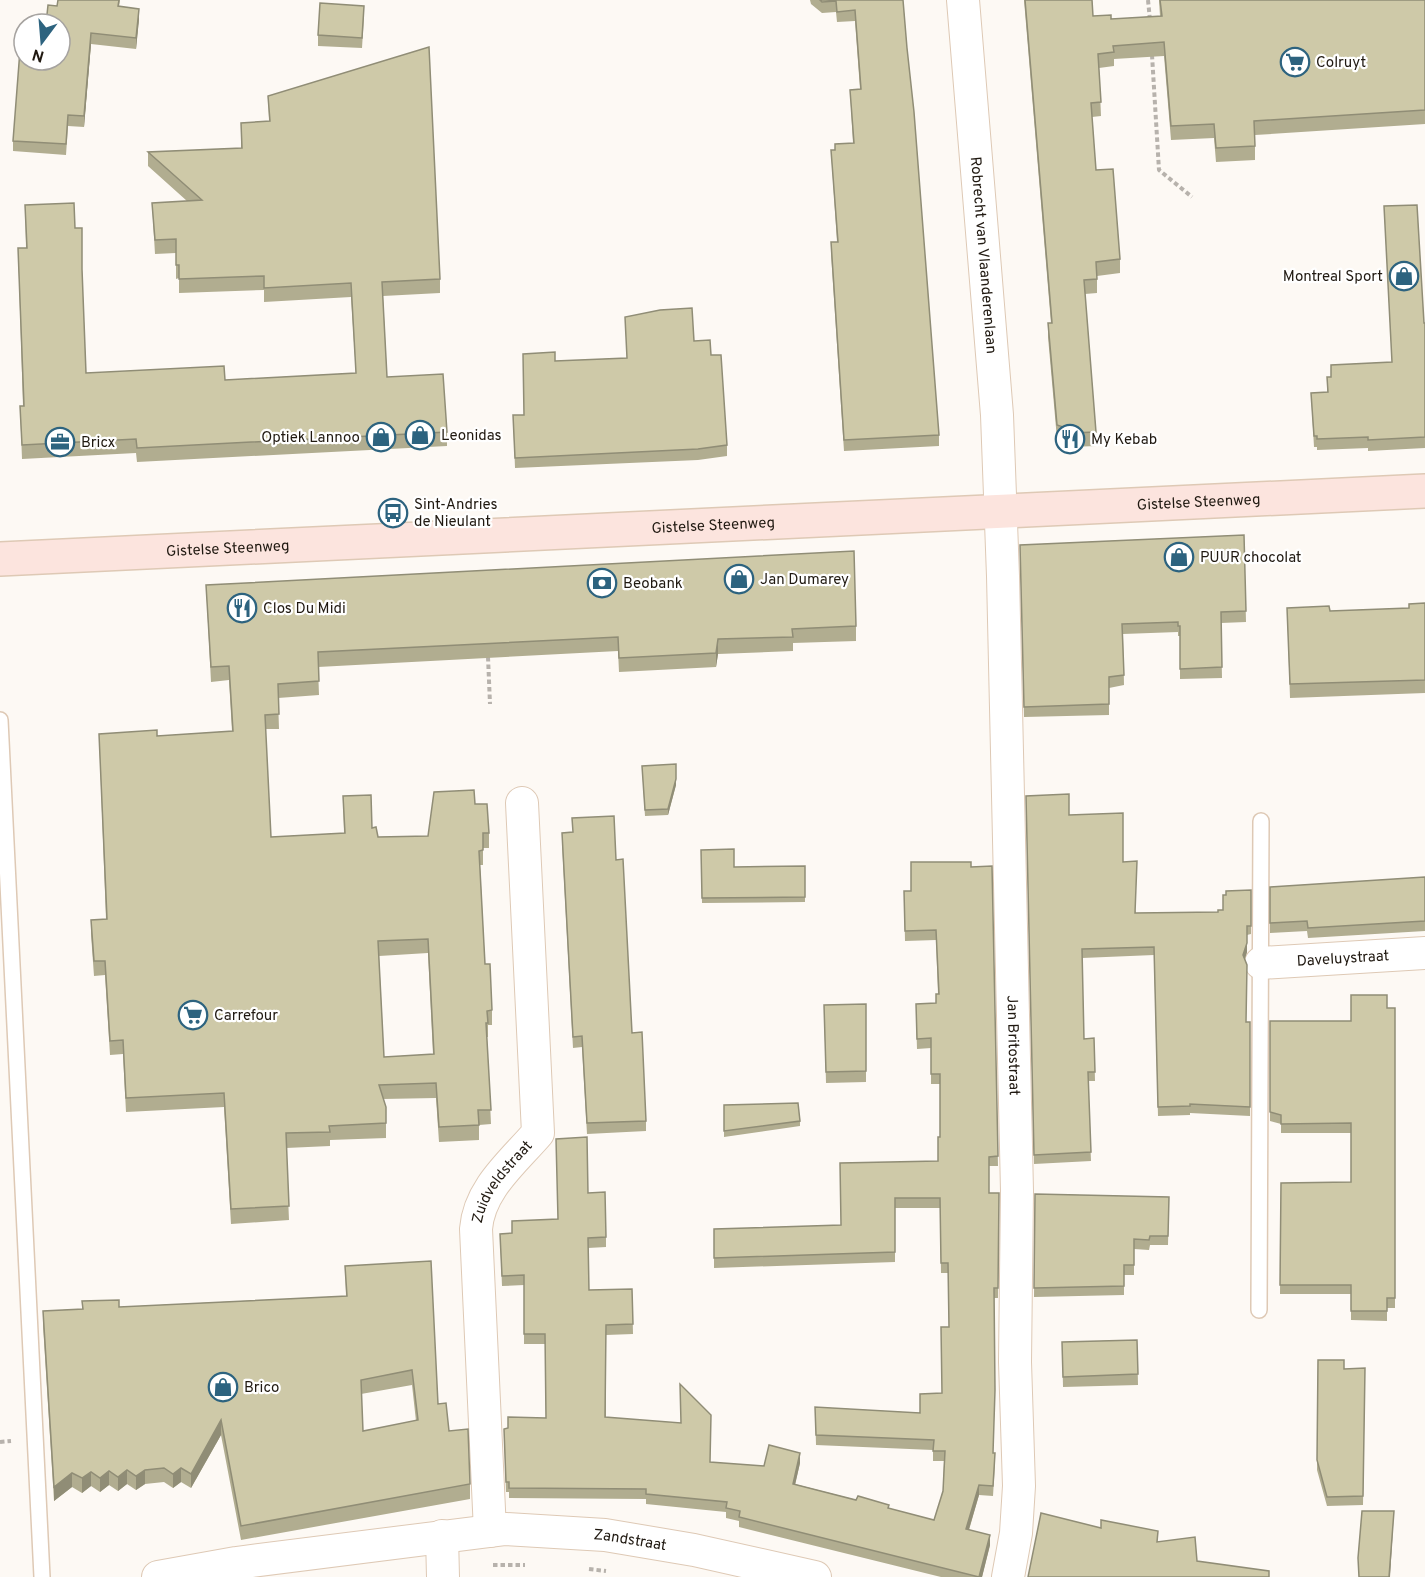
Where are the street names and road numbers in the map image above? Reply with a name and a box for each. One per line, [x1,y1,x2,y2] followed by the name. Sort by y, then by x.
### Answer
[965,156,1000,355] street label: Robrecht van Vlaanderenlaan
[1136,491,1261,516] street label: Gistelse Steenweg
[651,514,775,539] street label: Gistelse Steenweg
[166,537,290,562] street label: Gistelse Steenweg
[1296,947,1390,972] street label: Daveluystraat
[1002,995,1023,1096] street label: Jan Britostraat
[469,1137,537,1225] street label: Zuidveldstraat
[593,1526,668,1556] street label: Zandstraat

